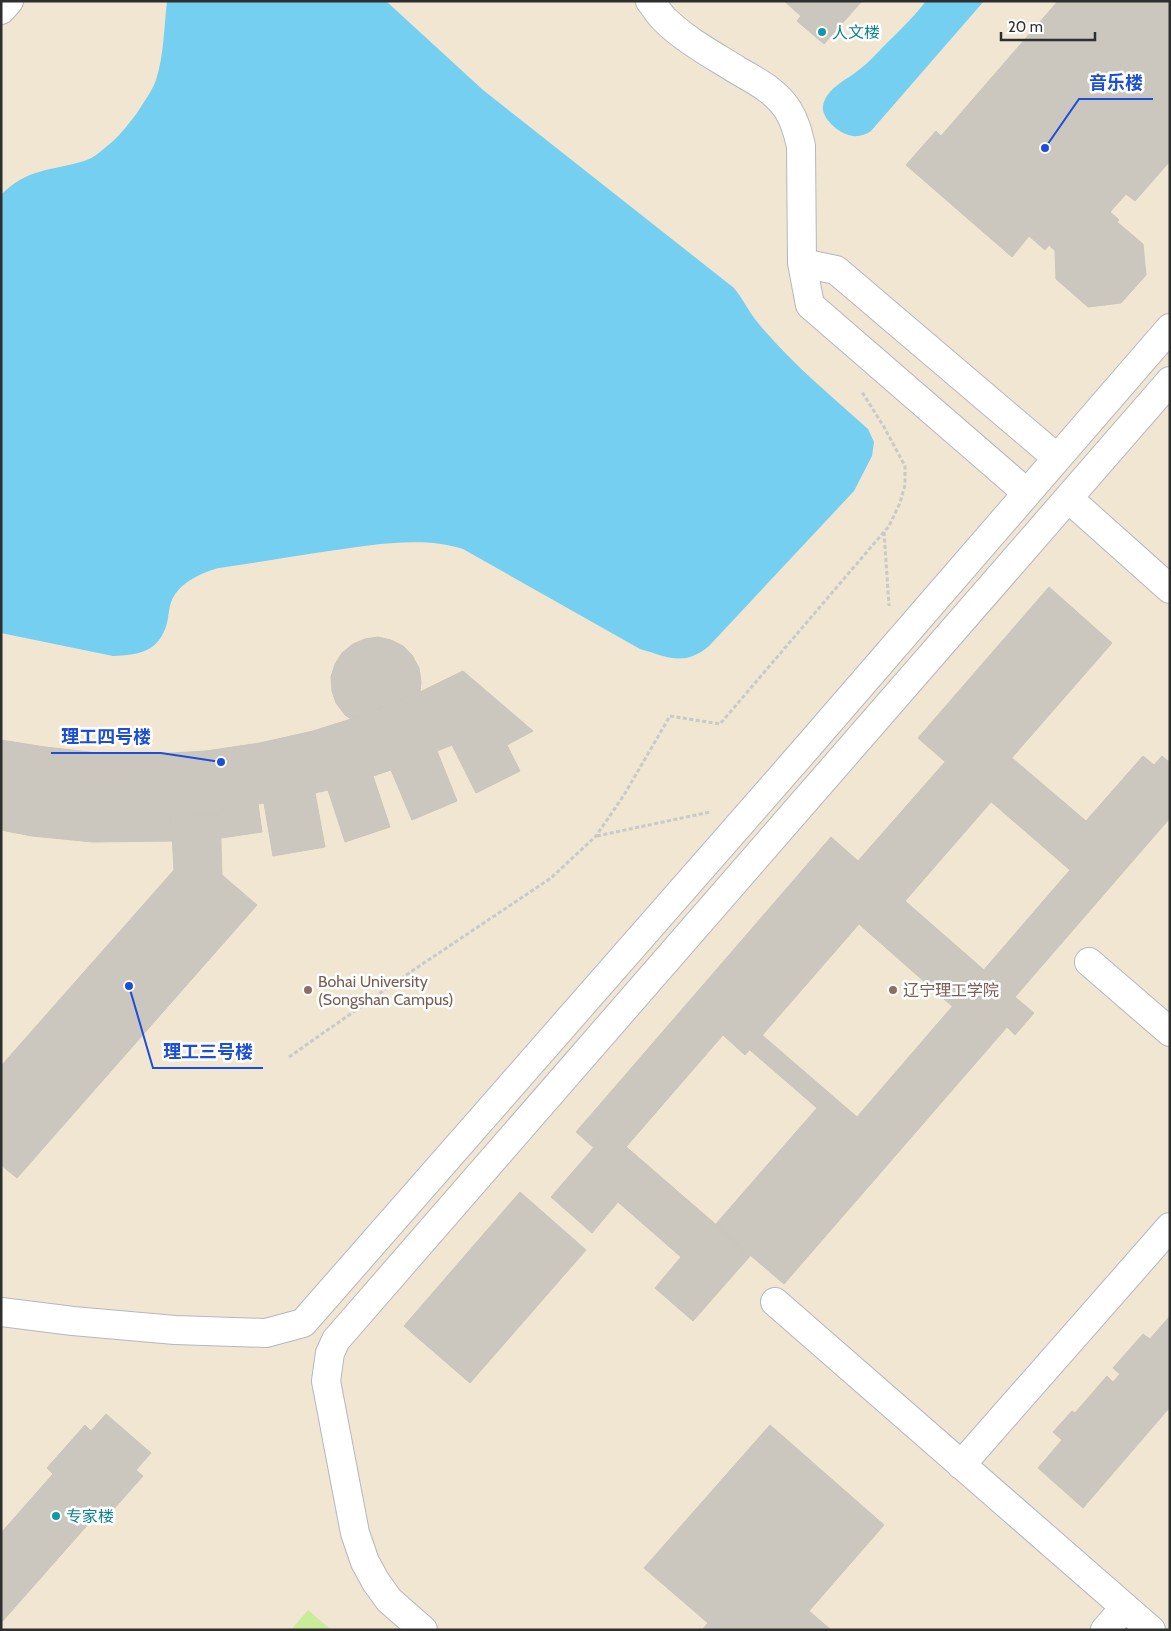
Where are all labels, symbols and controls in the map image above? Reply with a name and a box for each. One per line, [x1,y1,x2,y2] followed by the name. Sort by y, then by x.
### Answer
[1001,10,1095,42] scale bar
[1008,18,1043,36] text: 20 m
[832,23,880,42] place label: 人文楼
[816,26,828,38] marker: 人文楼
[1079,66,1153,99] callout: 音乐楼
[1089,72,1143,94] text: 音乐楼
[51,720,161,753] callout: 理工四号楼
[61,726,151,748] text: 理工四号楼
[318,972,454,1009] place label: Bohai University (Songshan Campus)
[903,981,999,1000] place label: 辽宁理工学院
[302,984,314,996] marker: Bohai University (Songshan Campus)
[887,984,899,996] marker: 辽宁理工学院
[153,1035,263,1068] callout: 理工三号楼
[163,1041,253,1063] text: 理工三号楼
[66,1507,114,1526] place label: 专家楼
[50,1510,62,1522] marker: 专家楼

